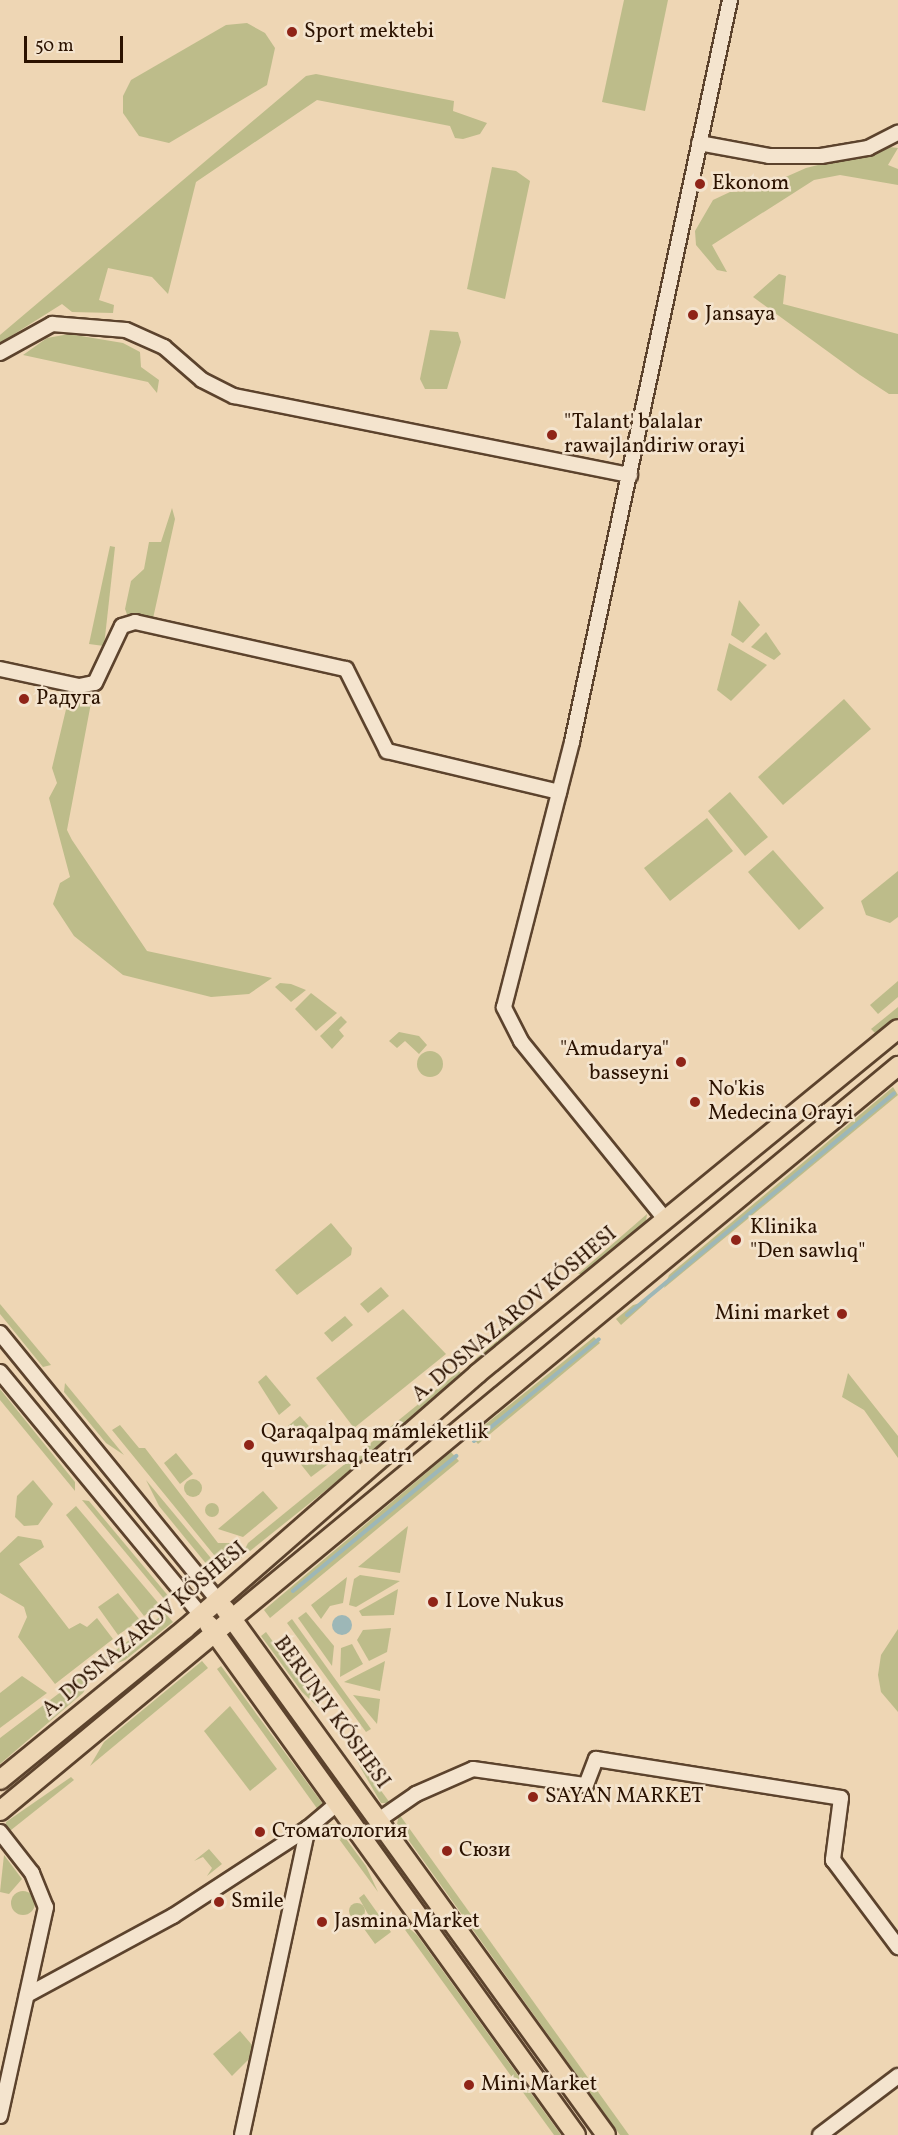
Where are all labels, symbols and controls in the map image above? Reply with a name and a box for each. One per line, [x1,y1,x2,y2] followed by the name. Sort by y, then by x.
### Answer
[304,19,434,45] place label: Sport mektebi
[27,24,126,62] scale bar
[285,25,299,39] marker: Sport mektebi
[35,34,74,59] text: 50 m
[712,171,789,197] place label: Ekonom
[693,177,707,191] marker: Ekonom
[705,302,776,328] place label: Jansaya
[686,308,700,322] marker: Jansaya
[564,410,746,460] place label: "Talant' balalar rawajlandiriw orayi
[545,428,559,442] marker: "Talant' balalar rawajlandiriw orayi
[36,686,101,712] place label: Радуга
[17,692,31,706] marker: Радуга
[560,1037,669,1087] place label: "Amudarya" basseyni
[674,1055,688,1069] marker: "Amudarya" basseyni
[708,1077,853,1127] place label: No'kis Medecina Orayi
[686,1093,704,1111] marker: No'kis Medecina Orayi
[750,1215,865,1265] place label: Klinika "Den sawlıq"
[407,1222,623,1408] street label: A. DOSNAZAROV KÓSHESI
[727,1231,745,1249] marker: Klinika "Den sawlıq"
[715,1301,830,1327] place label: Mini market
[835,1307,849,1321] marker: Mini market
[261,1420,489,1470] place label: Qaraqalpaq mámleketlik quwırshaq teatrı
[242,1438,256,1452] marker: Qaraqalpaq mámleketlik quwırshaq teatrı
[37,1537,253,1723] street label: A. DOSNAZAROV KÓSHESI
[445,1589,564,1615] place label: I Love Nukus
[426,1595,440,1609] marker: I Love Nukus
[267,1632,395,1794] street label: BERUNIY KÓSHESI
[545,1784,703,1810] place label: SAYAN MARKET
[526,1790,540,1804] marker: SAYAN MARKET
[272,1819,407,1845] place label: Стоматология
[253,1825,267,1839] marker: Стоматология
[459,1838,510,1864] place label: Сюзи
[440,1844,454,1858] marker: Сюзи
[231,1889,284,1915] place label: Smile
[212,1895,226,1909] marker: Smile
[334,1909,480,1935] place label: Jasmina Market
[315,1915,329,1929] marker: Jasmina Market
[481,2072,597,2098] place label: Mini Market
[462,2078,476,2092] marker: Mini Market

